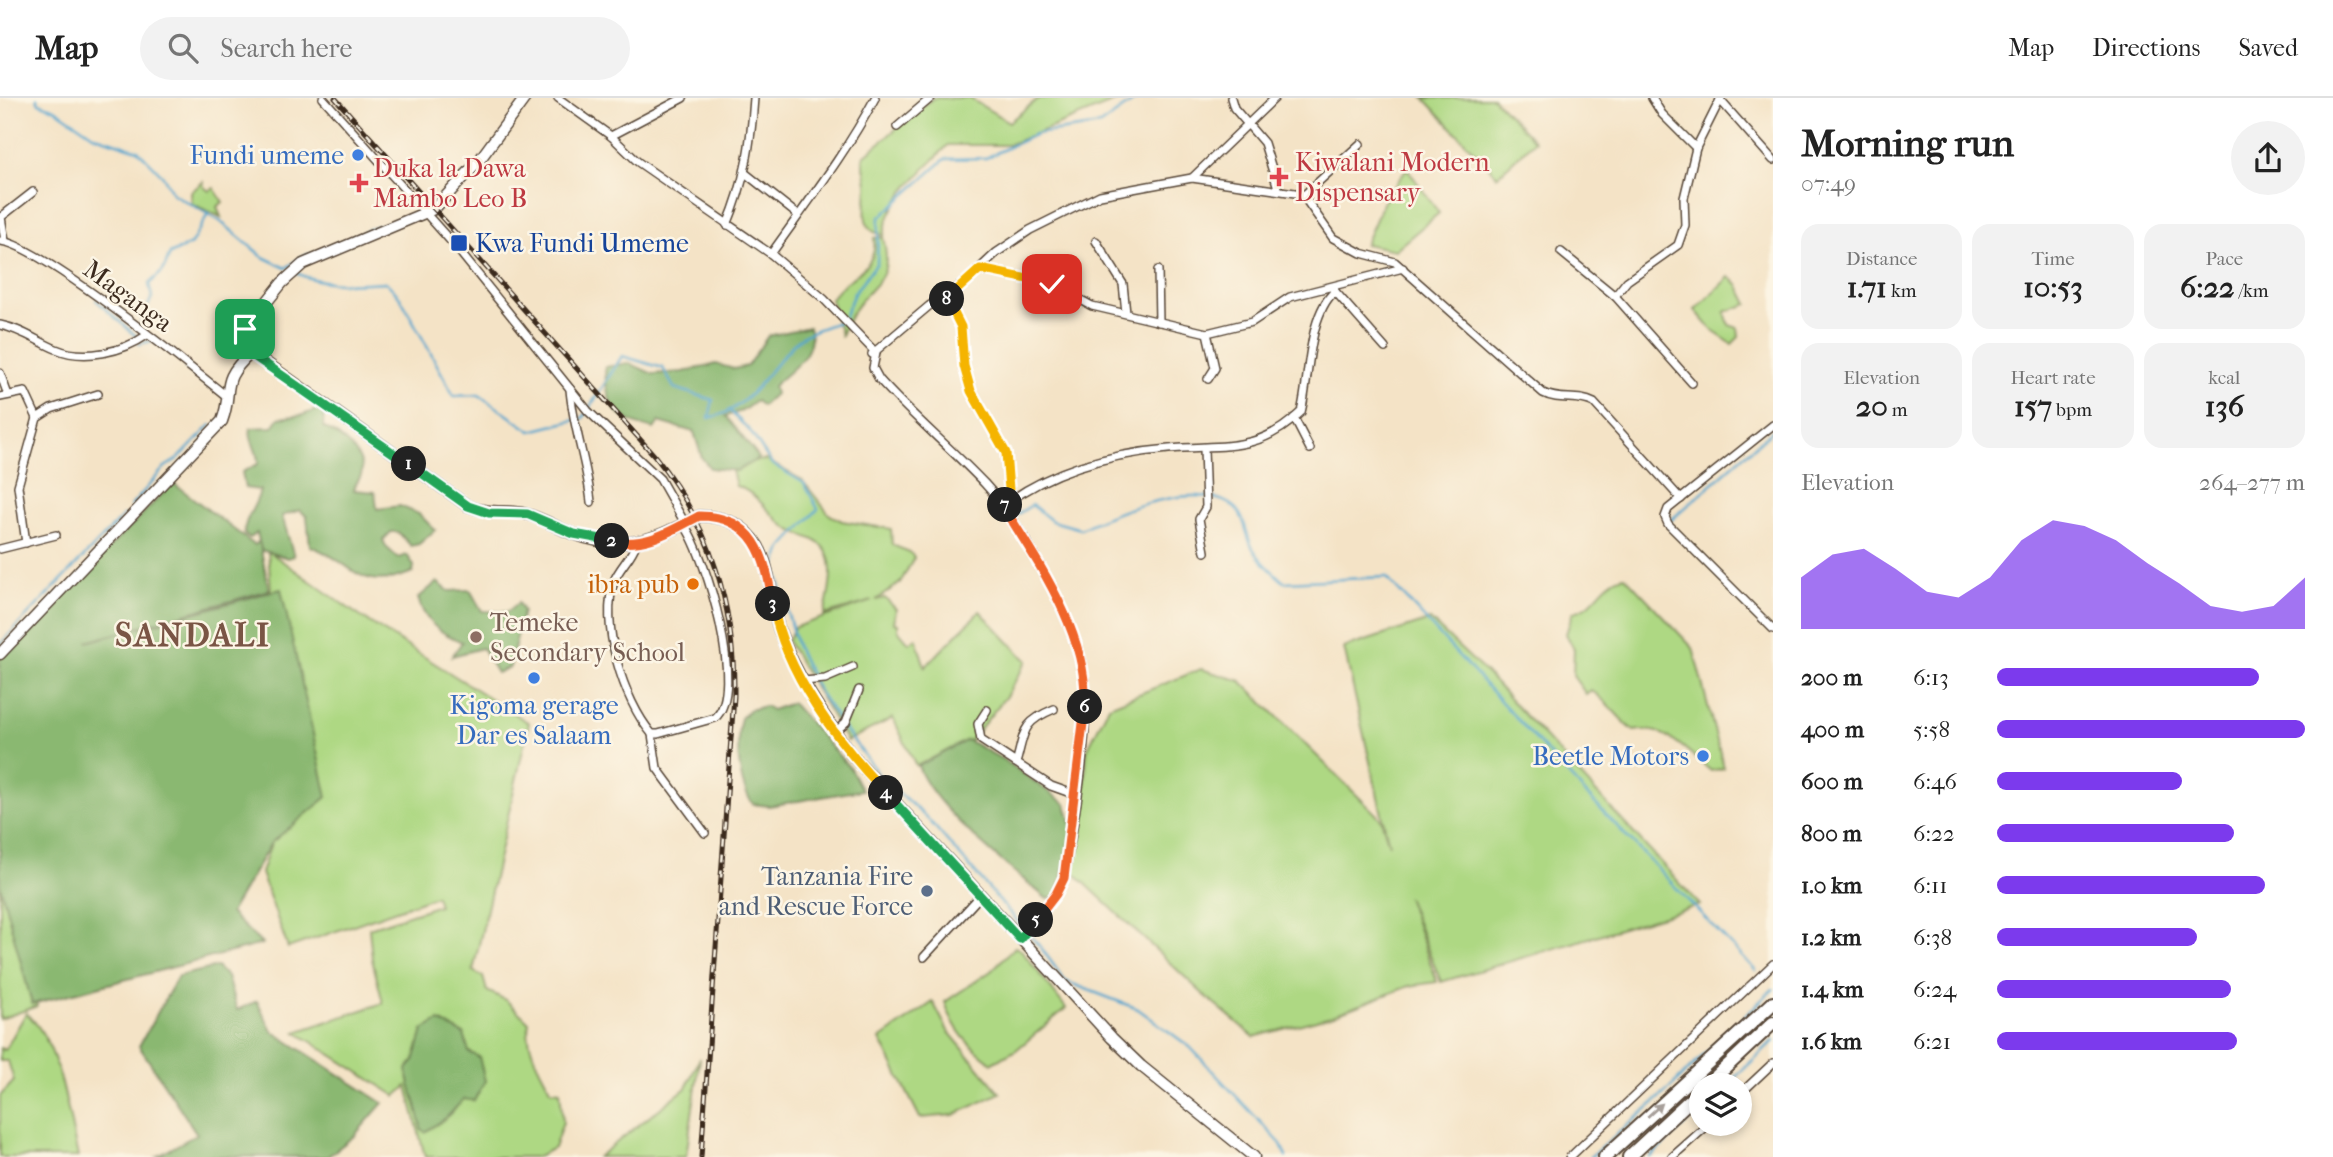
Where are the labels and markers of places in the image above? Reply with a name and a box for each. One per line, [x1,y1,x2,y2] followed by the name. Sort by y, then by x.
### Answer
[190,140,344,171] place label: Fundi umeme
[350,147,366,163] marker: Fundi umeme
[1295,147,1490,208] place label: Kiwalani Modern Dispensary
[373,153,527,214] place label: Duka la Dawa Mambo Leo B
[1269,167,1289,187] marker: Kiwalani Modern Dispensary
[351,175,367,191] marker: Duka la Dawa Mambo Leo B
[475,228,689,259] place label: Kwa Fundi Umeme
[449,233,469,253] marker: Kwa Fundi Umeme
[1022,254,1082,314] pin
[930,282,964,316] pin: 8
[215,299,275,359] pin
[392,446,426,482] pin: 1
[988,488,1023,522] pin: 7
[594,524,630,558] pin: 2
[587,569,679,600] place label: ibra pub
[685,576,701,592] marker: ibra pub
[756,587,790,622] pin: 3
[490,607,685,668] place label: Temeke Secondary School
[468,629,484,645] marker: Temeke Secondary School
[526,670,542,686] marker: Kigoma gerage Dar es Salaam
[449,690,619,751] place label: Kigoma gerage Dar es Salaam
[1068,690,1102,724] pin: 6
[1532,741,1689,772] place label: Beetle Motors
[1695,748,1711,764] marker: Beetle Motors
[868,776,903,810] pin: 4
[719,861,913,922] place label: Tanzania Fire and Rescue Force
[919,883,935,899] marker: Tanzania Fire and Rescue Force
[1018,902,1054,938] pin: 5

